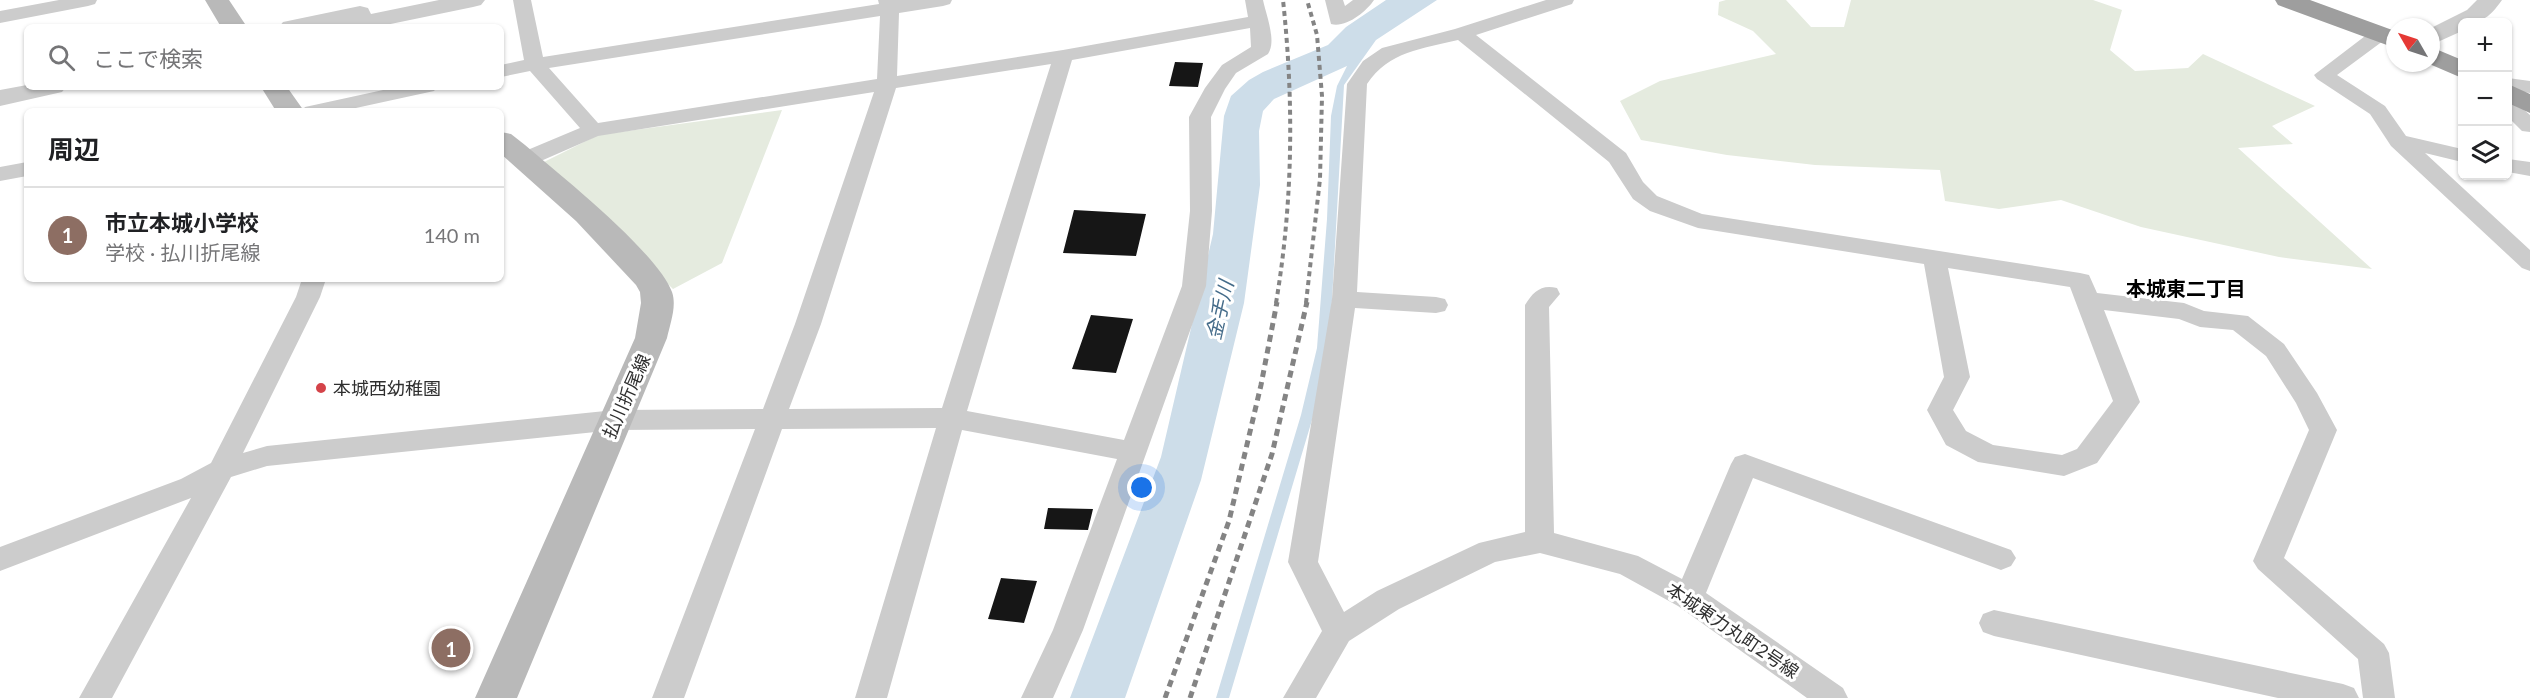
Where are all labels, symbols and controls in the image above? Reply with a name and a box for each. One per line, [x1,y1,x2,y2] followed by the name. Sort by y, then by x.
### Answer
[2386,18,2440,72] north arrow
[2458,18,2512,180] map controls
[2458,18,2512,72] button: +
[24,24,504,90] search box
[45,41,78,74] icon: search
[93,45,203,72] text: ここで検索
[2458,72,2512,126] button: −
[2458,126,2512,180] button: layers
[48,133,100,165] text: 周辺
[105,209,259,236] text: 市立本城小学校
[62,223,73,247] text: 1
[424,223,480,247] text: 140 m
[105,240,260,264] text: 学校 · 払川折尾線
[1201,276,1238,342] water label: 金手川
[2126,276,2246,300] district label: 本城東二丁目
[598,350,654,442] street label: 払川折尾線
[333,377,441,399] place label: 本城西幼稚園
[314,381,328,395] marker: 本城西幼稚園
[1127,473,1156,502] your location
[1663,578,1803,682] street label: 本城東力丸町2号線
[432,626,470,670] pin: 1

